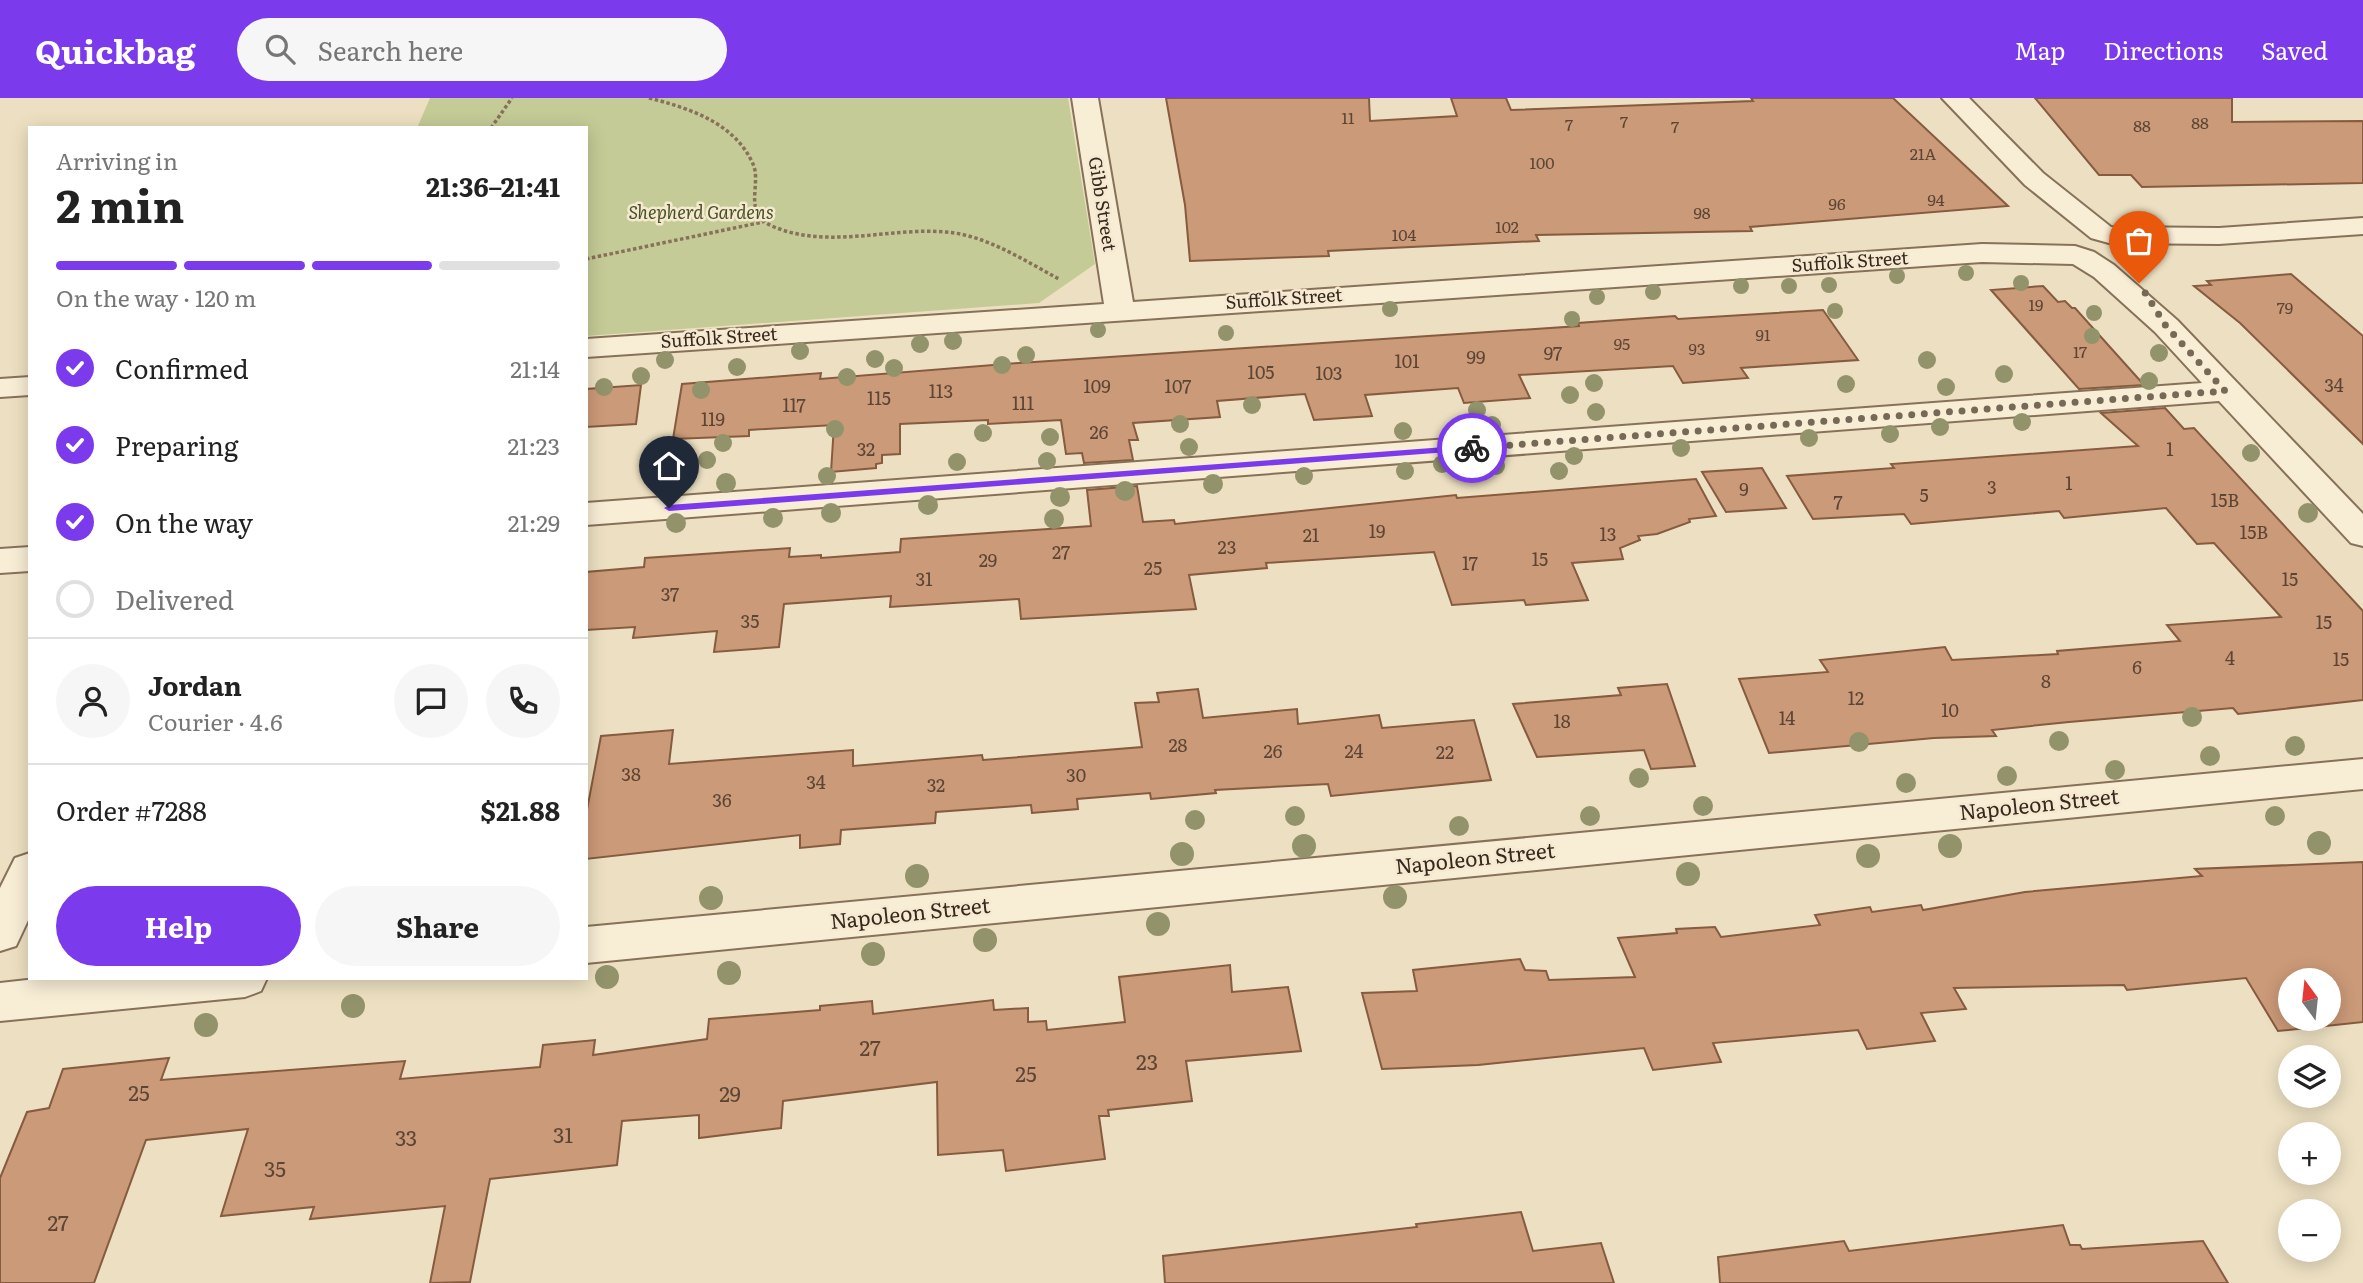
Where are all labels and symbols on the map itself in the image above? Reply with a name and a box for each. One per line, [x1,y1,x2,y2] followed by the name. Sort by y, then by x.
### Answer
[1341,105,1355,129] house number: 11
[1620,109,1628,133] house number: 7
[2191,110,2209,134] house number: 88
[1565,112,1573,136] house number: 7
[2133,113,2151,137] house number: 88
[1671,114,1679,138] house number: 7
[1910,141,1936,165] house number: 21A
[1529,150,1555,174] house number: 100
[1083,154,1124,254] street label: Gibb Street
[1927,187,1945,211] house number: 94
[1829,191,1846,215] house number: 96
[628,198,774,225] park label: Shepherd Gardens
[1693,200,1711,224] house number: 98
[2109,211,2169,283] pin
[1495,214,1519,238] house number: 102
[1392,222,1416,246] house number: 104
[1791,243,1910,278] street label: Suffolk Street
[1225,280,1344,315] street label: Suffolk Street
[2029,292,2043,316] house number: 19
[2277,295,2293,319] house number: 79
[660,319,779,354] street label: Suffolk Street
[1756,322,1771,346] house number: 91
[1614,331,1630,355] house number: 95
[1688,336,1706,360] house number: 93
[1544,339,1562,366] house number: 97
[2073,339,2087,363] house number: 17
[1467,343,1485,370] house number: 99
[1394,347,1420,374] house number: 101
[1248,358,1274,385] house number: 105
[1315,359,1343,386] house number: 103
[2324,371,2344,398] house number: 34
[1083,372,1111,399] house number: 109
[1165,372,1191,399] house number: 107
[929,377,953,404] house number: 113
[867,384,891,411] house number: 115
[1012,389,1034,416] house number: 111
[782,391,806,418] house number: 117
[701,405,725,432] house number: 119
[1437,413,1507,483] courier
[1090,418,1109,445] house number: 26
[857,435,875,462] house number: 32
[2166,435,2174,462] house number: 1
[639,436,699,508] pin
[2065,469,2073,496] house number: 1
[1987,473,1997,500] house number: 3
[1739,475,1749,502] house number: 9
[1919,481,1929,508] house number: 5
[2211,486,2239,513] house number: 15B
[1833,488,1843,515] house number: 7
[1369,517,1385,544] house number: 19
[2240,518,2268,545] house number: 15B
[1599,520,1617,547] house number: 13
[1303,521,1319,548] house number: 21
[1218,533,1236,560] house number: 23
[1052,538,1070,565] house number: 27
[1532,545,1548,572] house number: 15
[979,546,997,573] house number: 29
[1462,549,1478,576] house number: 17
[1144,554,1162,581] house number: 25
[915,565,933,592] house number: 31
[2282,565,2298,592] house number: 15
[661,580,679,607] house number: 37
[741,607,759,634] house number: 35
[2316,608,2332,635] house number: 15
[2225,644,2235,671] house number: 4
[2333,645,2349,672] house number: 15
[2132,653,2142,680] house number: 6
[2041,667,2051,694] house number: 8
[1848,684,1864,711] house number: 12
[1941,696,1959,723] house number: 10
[1779,704,1795,731] house number: 14
[1553,707,1571,734] house number: 18
[1168,731,1188,758] house number: 28
[1264,737,1283,764] house number: 26
[1344,737,1364,764] house number: 24
[1436,738,1454,765] house number: 22
[621,760,641,787] house number: 38
[1066,761,1086,788] house number: 30
[806,768,826,795] house number: 34
[927,771,945,798] house number: 32
[1957,779,2121,826] street label: Napoleon Street
[712,786,732,813] house number: 36
[1393,833,1557,880] street label: Napoleon Street
[828,888,992,935] street label: Napoleon Street
[2278,968,2342,1031] north arrow
[859,1031,881,1062] house number: 27
[1136,1045,1158,1076] house number: 23
[1015,1057,1037,1088] house number: 25
[128,1076,150,1107] house number: 25
[719,1077,741,1108] house number: 29
[553,1118,573,1149] house number: 31
[395,1121,417,1152] house number: 33
[264,1152,286,1183] house number: 35
[47,1206,69,1237] house number: 27

